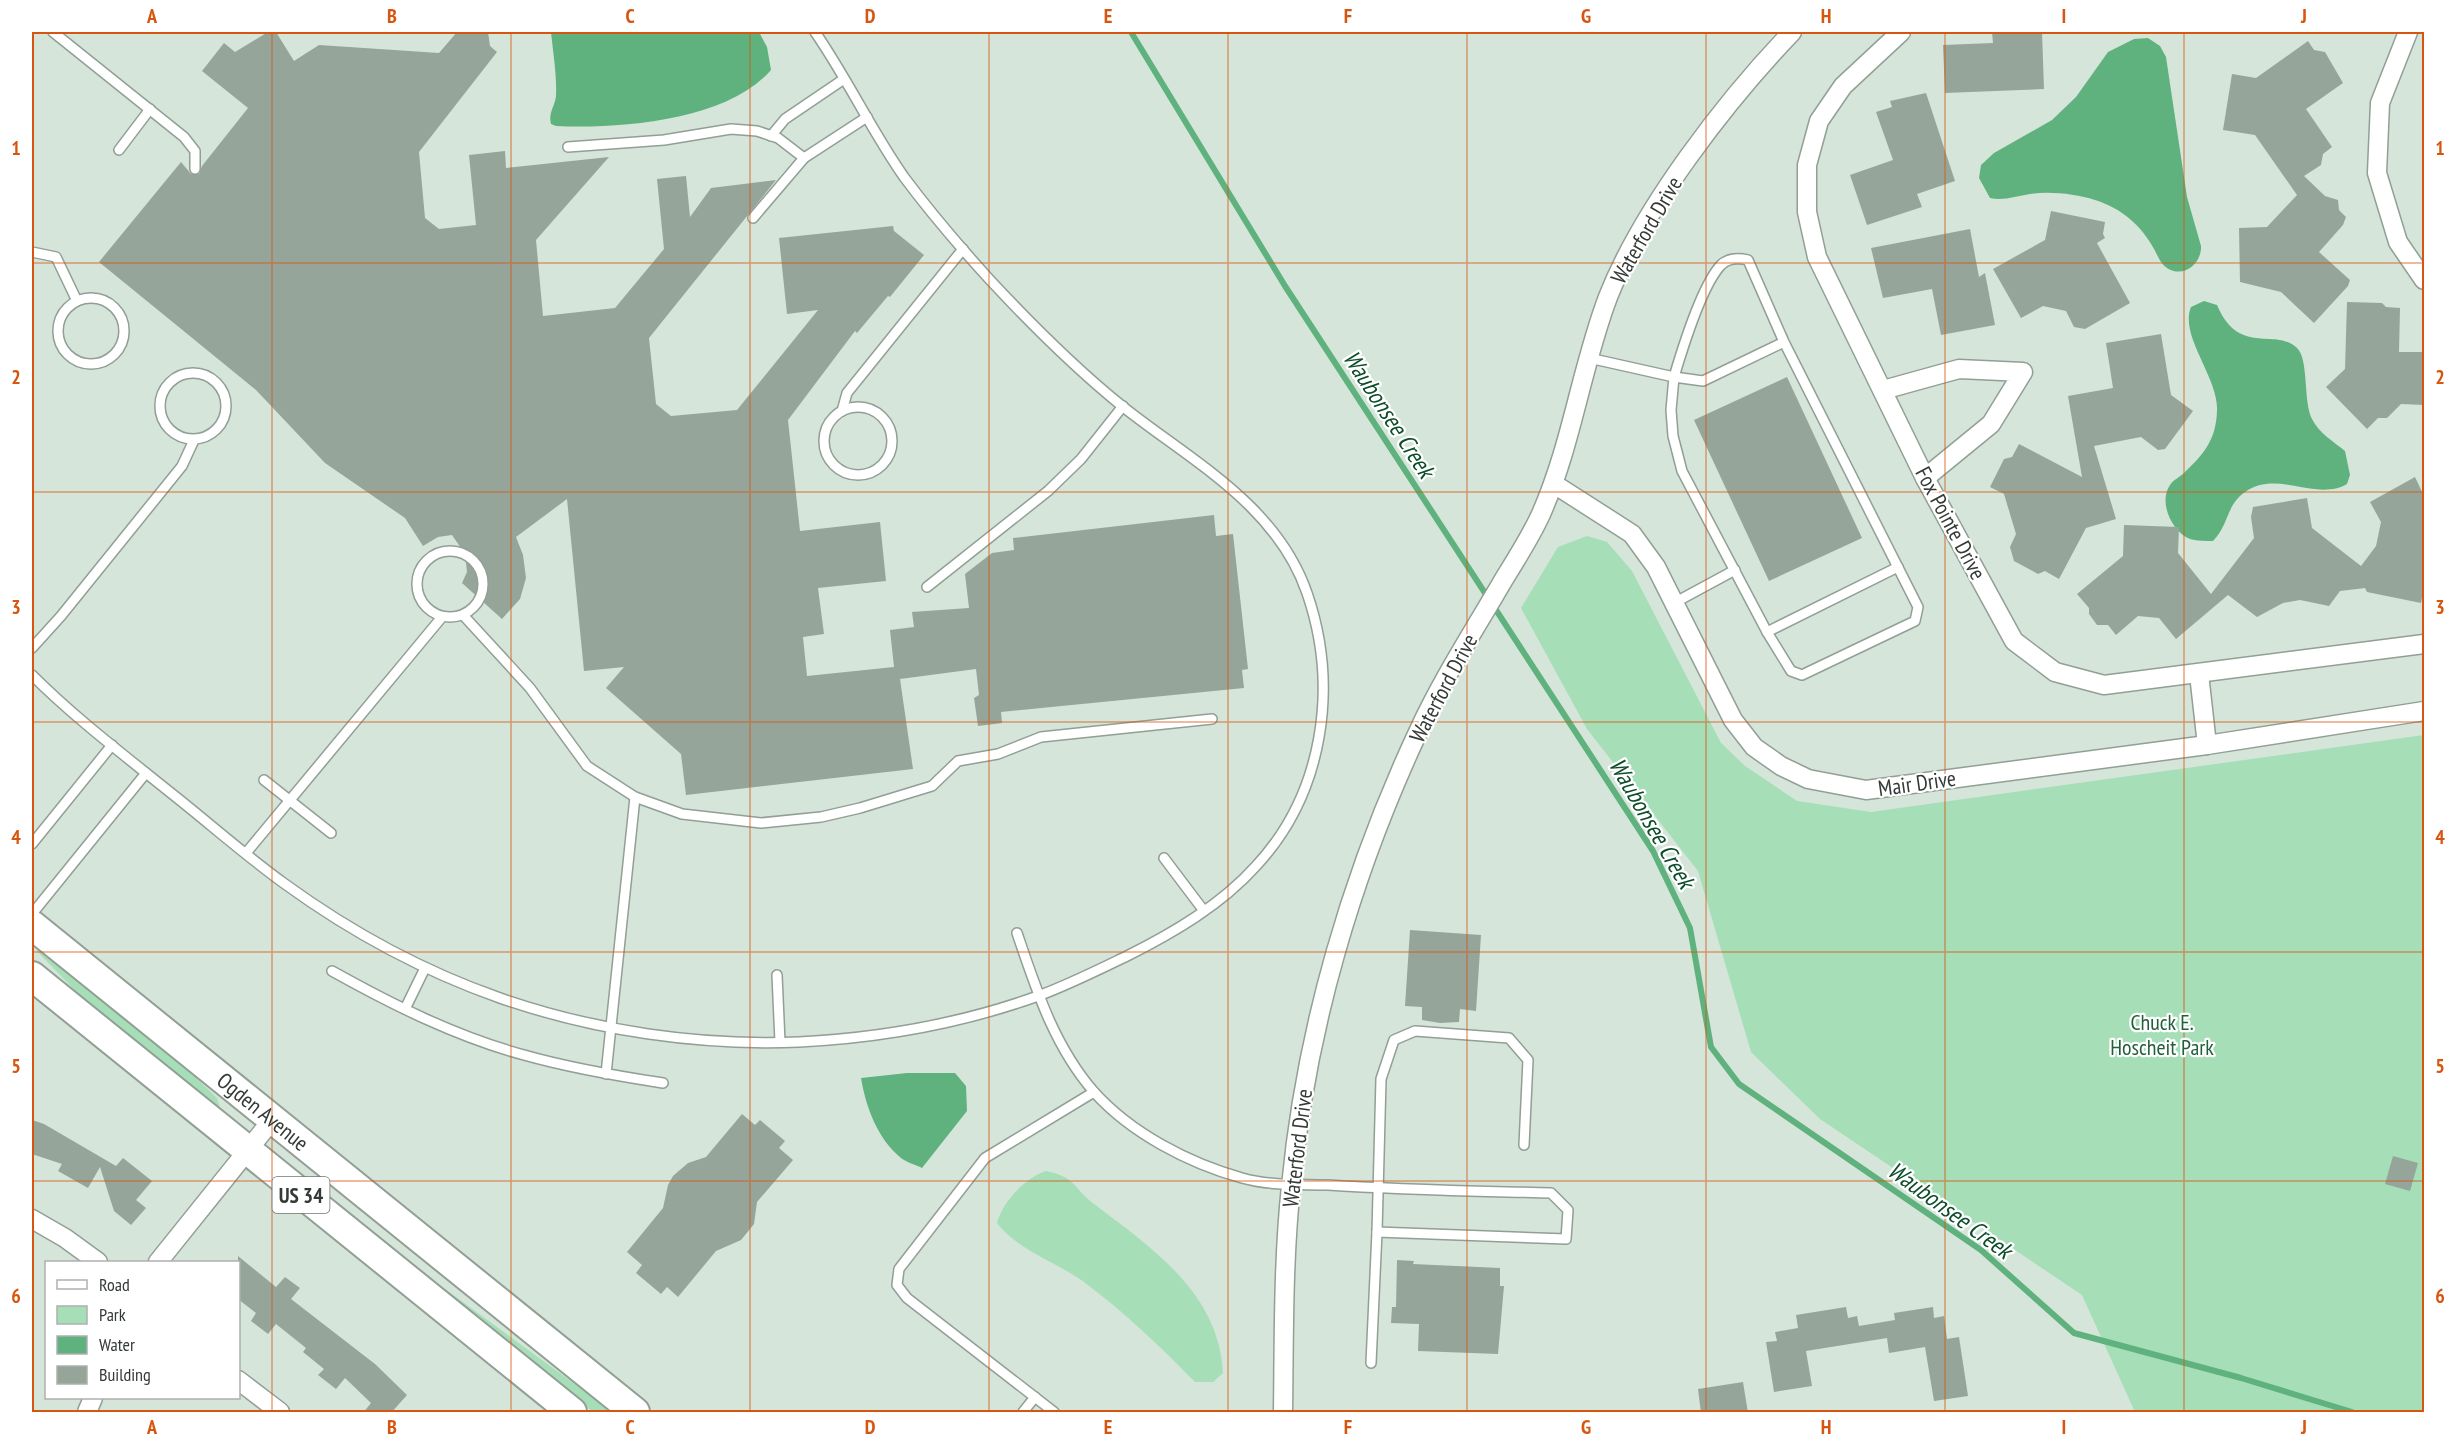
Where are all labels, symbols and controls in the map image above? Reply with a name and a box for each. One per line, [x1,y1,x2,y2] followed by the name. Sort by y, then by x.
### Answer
[146,3,158,29] text: A
[387,3,397,29] text: B
[625,3,635,29] text: C
[865,3,876,29] text: D
[1104,3,1112,29] text: E
[1344,3,1352,29] text: F
[1581,3,1591,29] text: G
[1821,3,1831,29] text: H
[2062,3,2066,29] text: I
[2300,3,2307,29] text: J
[11,135,21,161] text: 1
[2435,135,2445,161] text: 1
[1604,171,1688,289] street label: Waterford Drive
[1336,344,1443,486] water label: Waubonsee Creek
[11,364,21,390] text: 2
[2435,364,2445,390] text: 2
[1909,462,1993,584] street label: Fox Pointe Drive
[11,594,21,620] text: 3
[2435,594,2445,620] text: 3
[1403,629,1483,747] street label: Waterford Drive
[1602,752,1703,896] water label: Waubonsee Creek
[1876,764,1958,802] street label: Mair Drive
[11,824,21,850] text: 4
[2435,824,2445,850] text: 4
[2110,1008,2214,1061] park label: Chuck E. Hoscheit Park
[11,1053,21,1079] text: 5
[2435,1053,2445,1079] text: 5
[212,1066,315,1157] street label: Ogden Avenue
[1276,1087,1318,1209] street label: Waterford Drive
[1882,1155,2020,1267] water label: Waubonsee Creek
[272,1177,330,1213] road number: US 34
[45,1261,240,1399] legend
[99,1273,130,1296] text: Road
[11,1283,21,1309] text: 6
[2435,1283,2445,1309] text: 6
[99,1303,126,1326] text: Park
[99,1333,135,1356] text: Water
[99,1363,151,1386] text: Building
[146,1414,158,1440] text: A
[387,1414,397,1440] text: B
[625,1414,635,1440] text: C
[865,1414,876,1440] text: D
[1104,1414,1112,1440] text: E
[1344,1414,1352,1440] text: F
[1581,1414,1591,1440] text: G
[1821,1414,1831,1440] text: H
[2062,1414,2066,1440] text: I
[2300,1414,2307,1440] text: J

